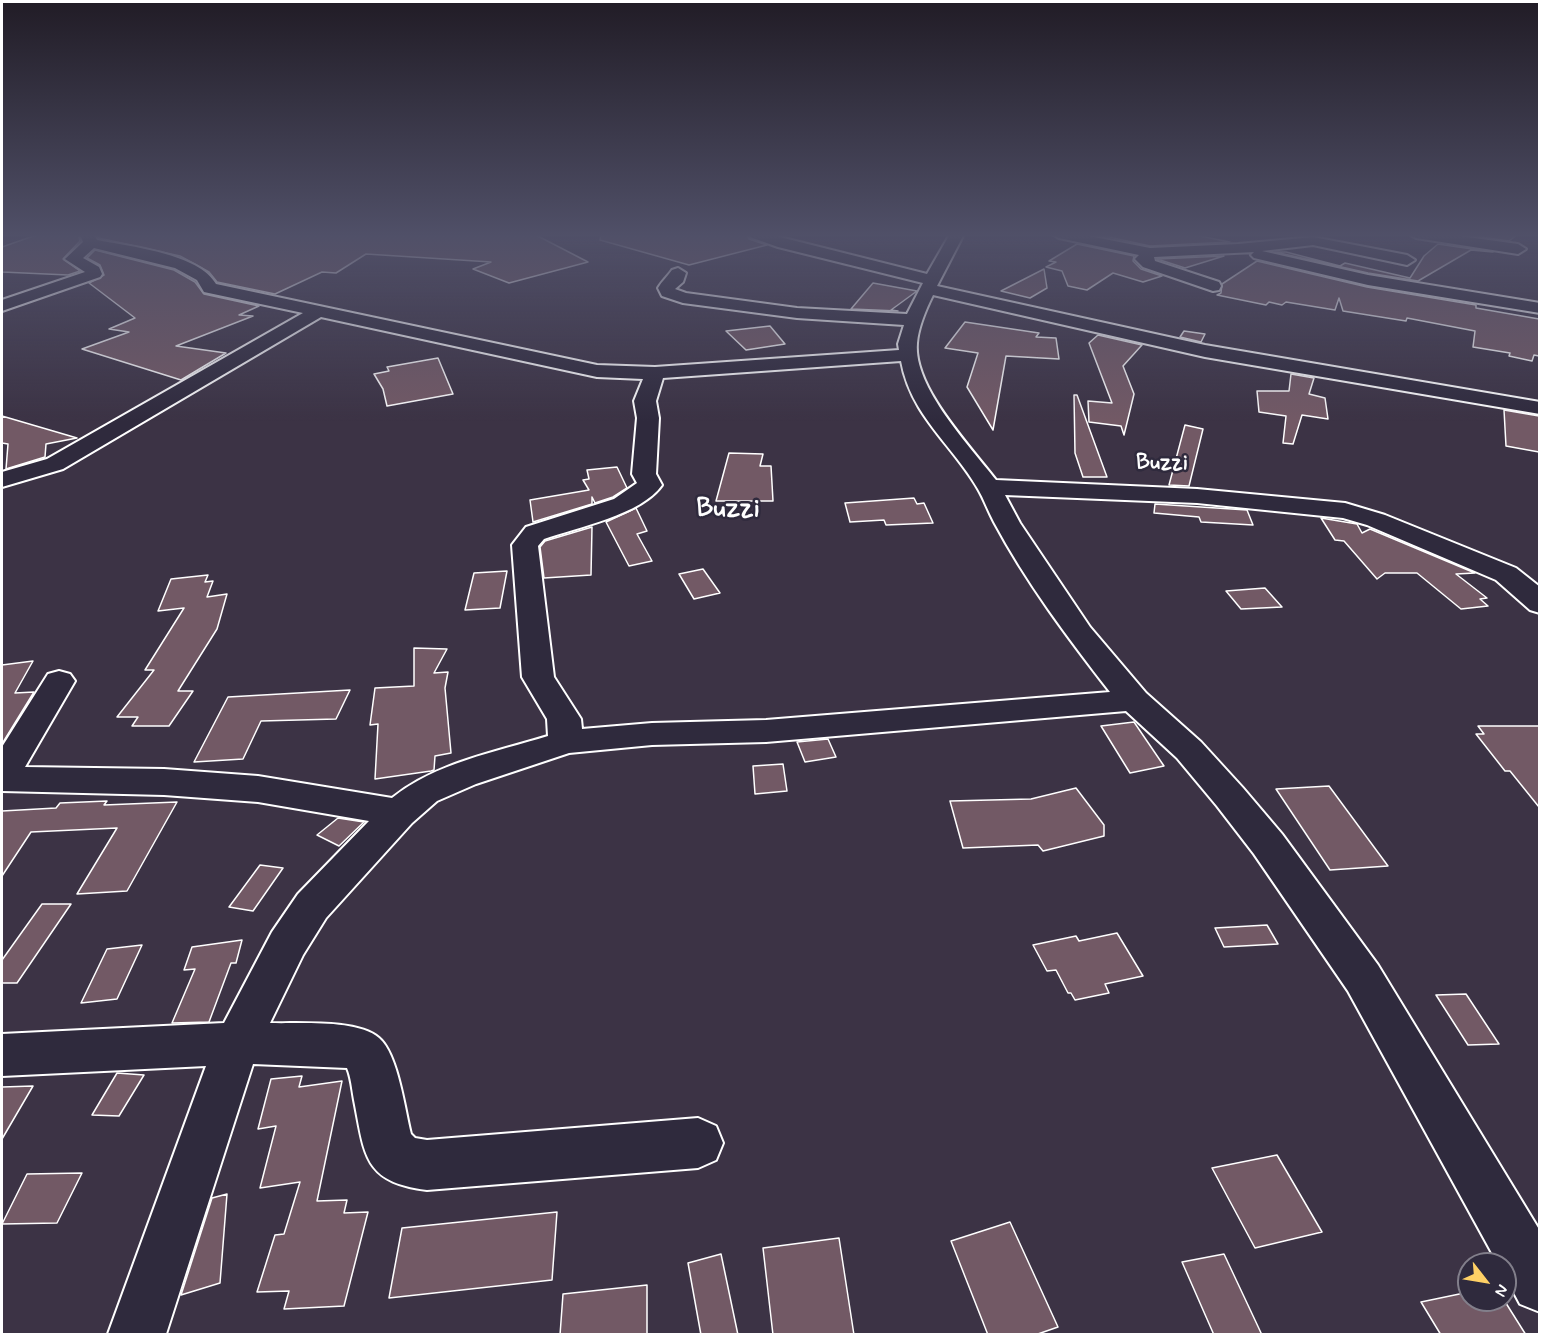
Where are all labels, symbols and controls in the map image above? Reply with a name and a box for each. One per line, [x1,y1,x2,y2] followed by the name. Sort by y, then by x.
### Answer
[1136,451,1188,477] district label: Buzzi
[696,494,760,526] district label: Buzzi
[1457,1252,1517,1312] north arrow
[1489,1281,1513,1300] text: N

